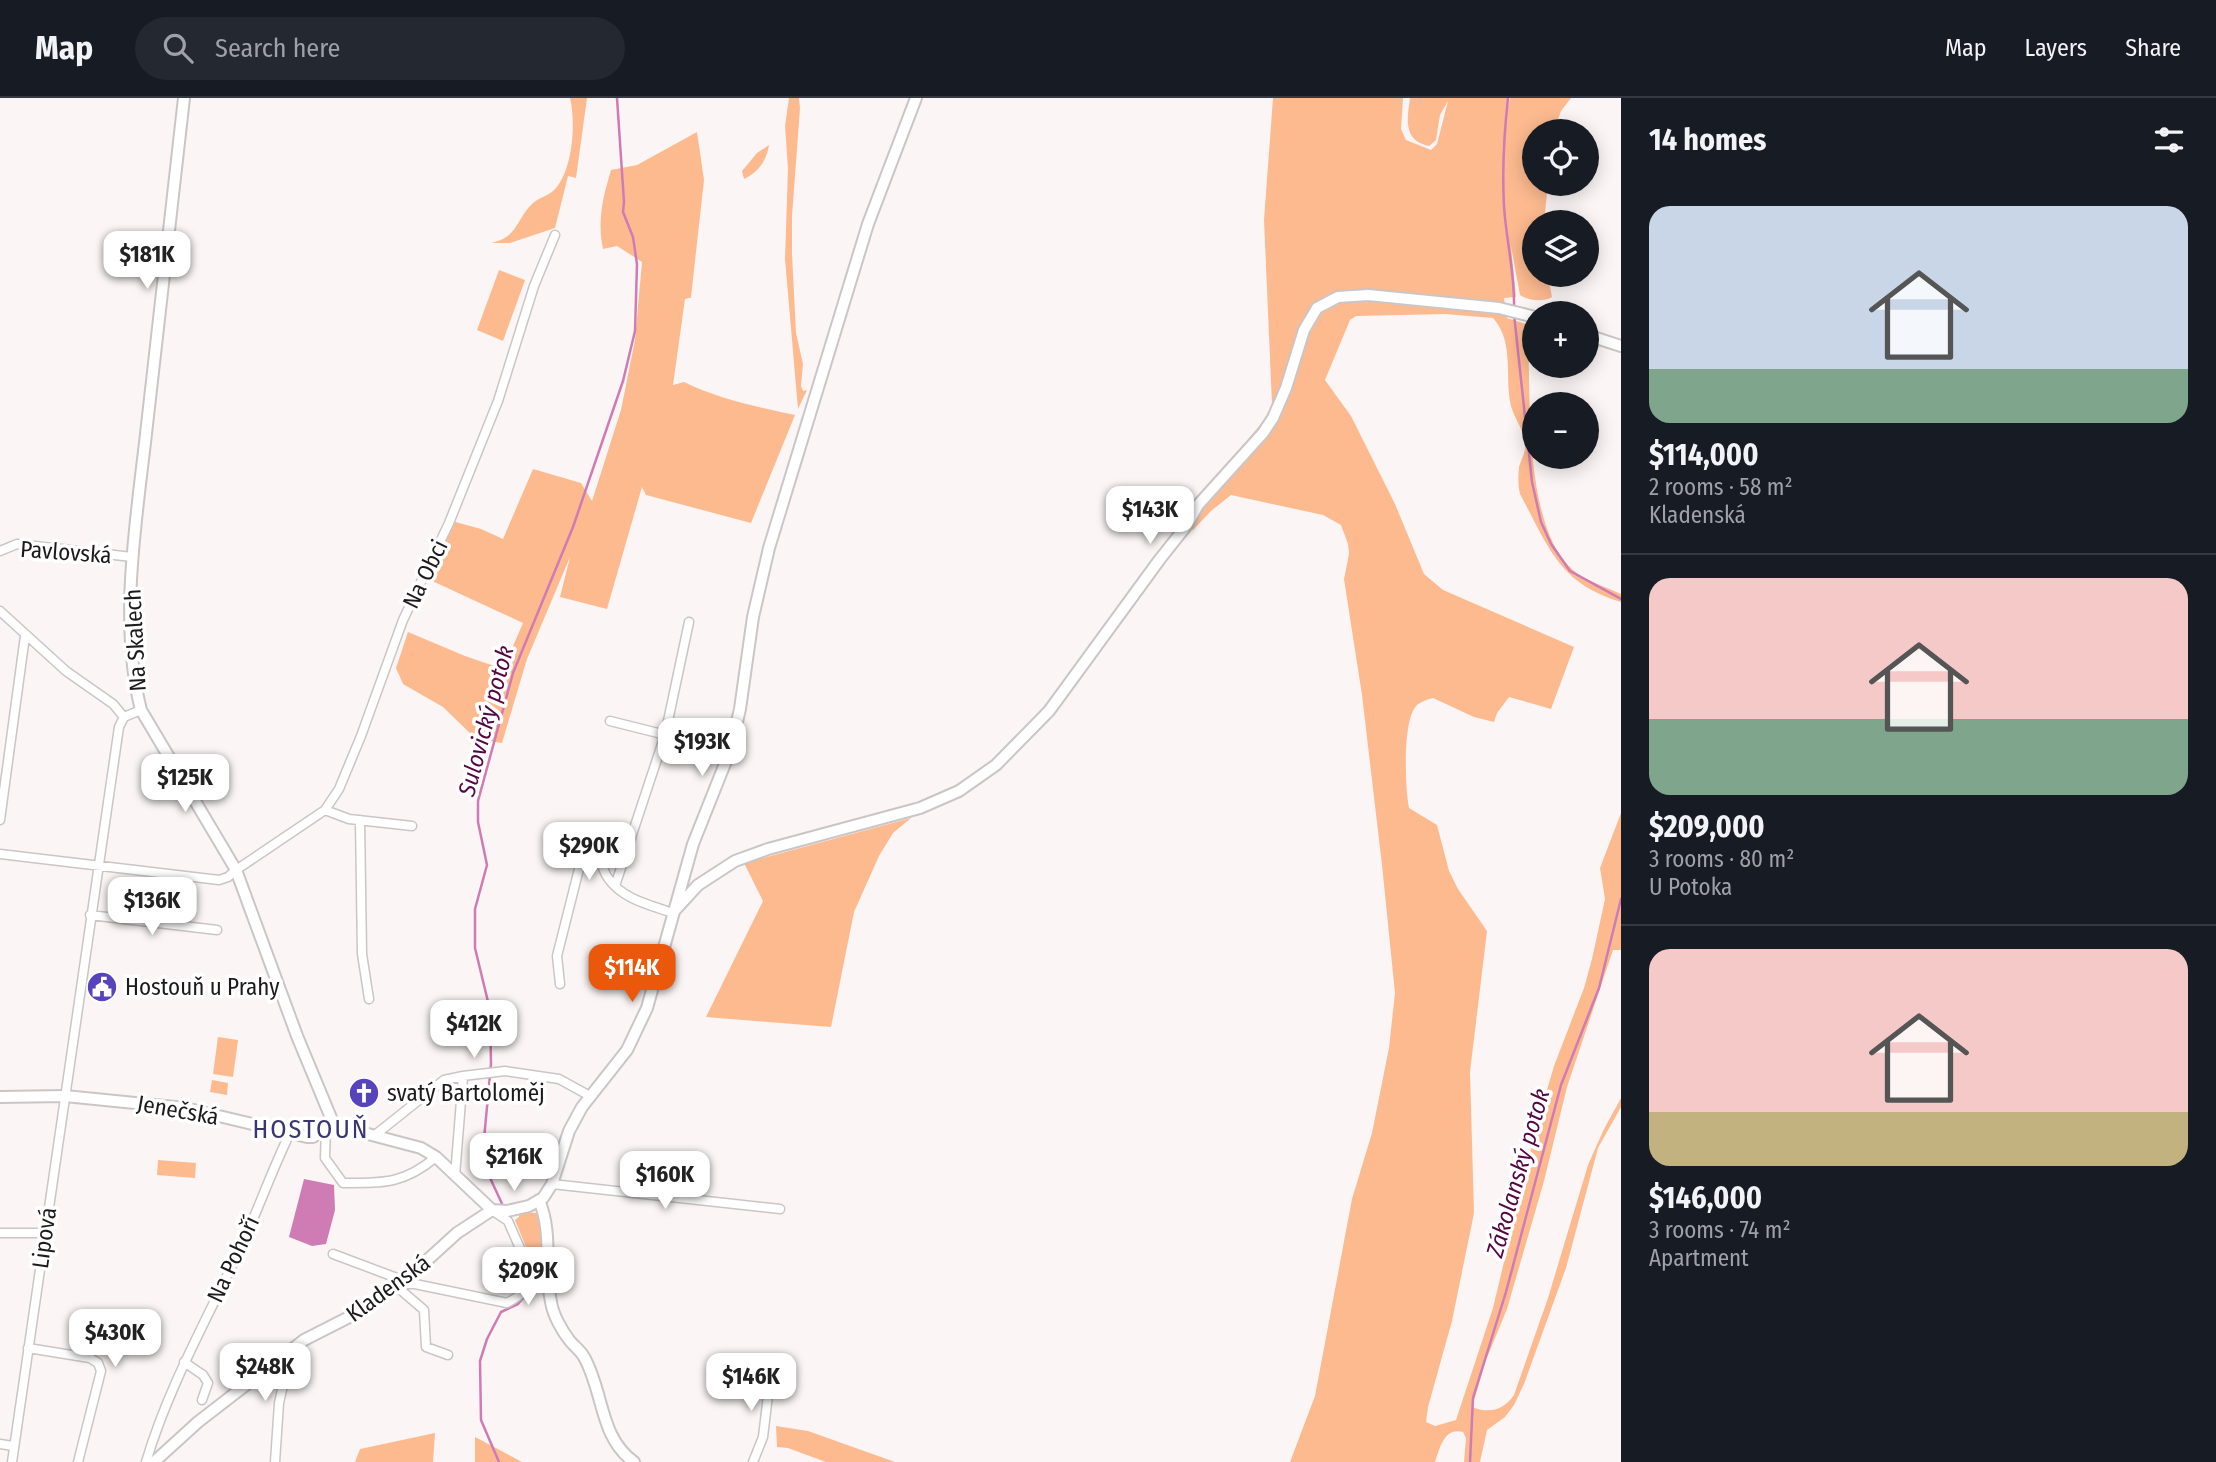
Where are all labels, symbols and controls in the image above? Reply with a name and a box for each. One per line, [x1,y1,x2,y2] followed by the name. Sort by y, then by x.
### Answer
[135,17,625,80] search box
[35,28,93,68] text: Map
[159,29,197,67] icon: search
[215,33,340,64] text: Search here
[1945,34,1987,62] text: Map
[2025,34,2087,62] text: Layers
[2125,34,2181,62] text: Share
[1522,119,1599,469] map controls
[1522,119,1599,196] button: locate
[2150,121,2188,159] icon: filters
[1649,122,1766,158] text: 14 homes
[1522,210,1599,287] button: layers
[98,232,196,291] pin: $181K
[119,240,175,268] text: $181K
[1856,252,1982,378] icon: home
[1522,301,1599,378] button: +
[1522,392,1599,469] button: −
[1649,437,1759,473] text: $114,000
[1649,473,1793,501] text: 2 rooms · 58 m²
[1101,486,1199,546] pin: $143K
[1122,495,1178,523] text: $143K
[1649,501,1746,529] text: Kladenská
[19,535,113,569] street label: Pavlovská
[396,535,454,613] street label: Na Obci
[118,588,152,692] street label: Na Skalech
[1856,624,1982,750] icon: home
[452,642,520,800] water label: Sulovický potok
[653,718,751,778] pin: $193K
[674,727,730,755] text: $193K
[136,754,234,814] pin: $125K
[157,763,213,791] text: $125K
[1649,809,1765,845] text: $209,000
[540,822,638,882] pin: $290K
[559,831,619,859] text: $290K
[1649,845,1794,873] text: 3 rooms · 80 m²
[1649,873,1732,901] text: U Potoka
[103,878,201,937] pin: $136K
[124,886,180,914] text: $136K
[583,944,681,1004] pin: $114K
[605,953,659,981] text: $114K
[85,970,119,1004] public building icon: Hostouň u Prahy
[125,973,280,1001] place label: Hostouň u Prahy
[1856,995,1982,1121] icon: home
[425,1000,523,1060] pin: $412K
[446,1009,502,1037] text: $412K
[347,1076,381,1110] church icon: svatý Bartoloměj
[387,1079,545,1107] place label: svatý Bartoloměj
[1480,1085,1555,1261] water label: Zákolanský potok
[135,1089,221,1131] street label: Jenečská
[253,1114,369,1145] district label: HOSTOUŇ
[465,1134,563,1193] pin: $216K
[486,1142,542,1170] text: $216K
[616,1152,714,1211] pin: $160K
[636,1160,694,1188] text: $160K
[1649,1180,1762,1216] text: $146,000
[26,1206,62,1270] street label: Lipová
[201,1211,265,1307] street label: Na Pohoří
[1649,1216,1791,1244] text: 3 rooms · 74 m²
[1649,1244,1749,1272] text: Apartment
[341,1248,435,1328] street label: Kladenská
[479,1248,577,1307] pin: $209K
[498,1256,558,1284] text: $209K
[66,1310,164,1369] pin: $430K
[85,1318,145,1346] text: $430K
[216,1344,314,1403] pin: $248K
[236,1352,294,1380] text: $248K
[702,1354,800,1413] pin: $146K
[722,1362,780,1390] text: $146K

